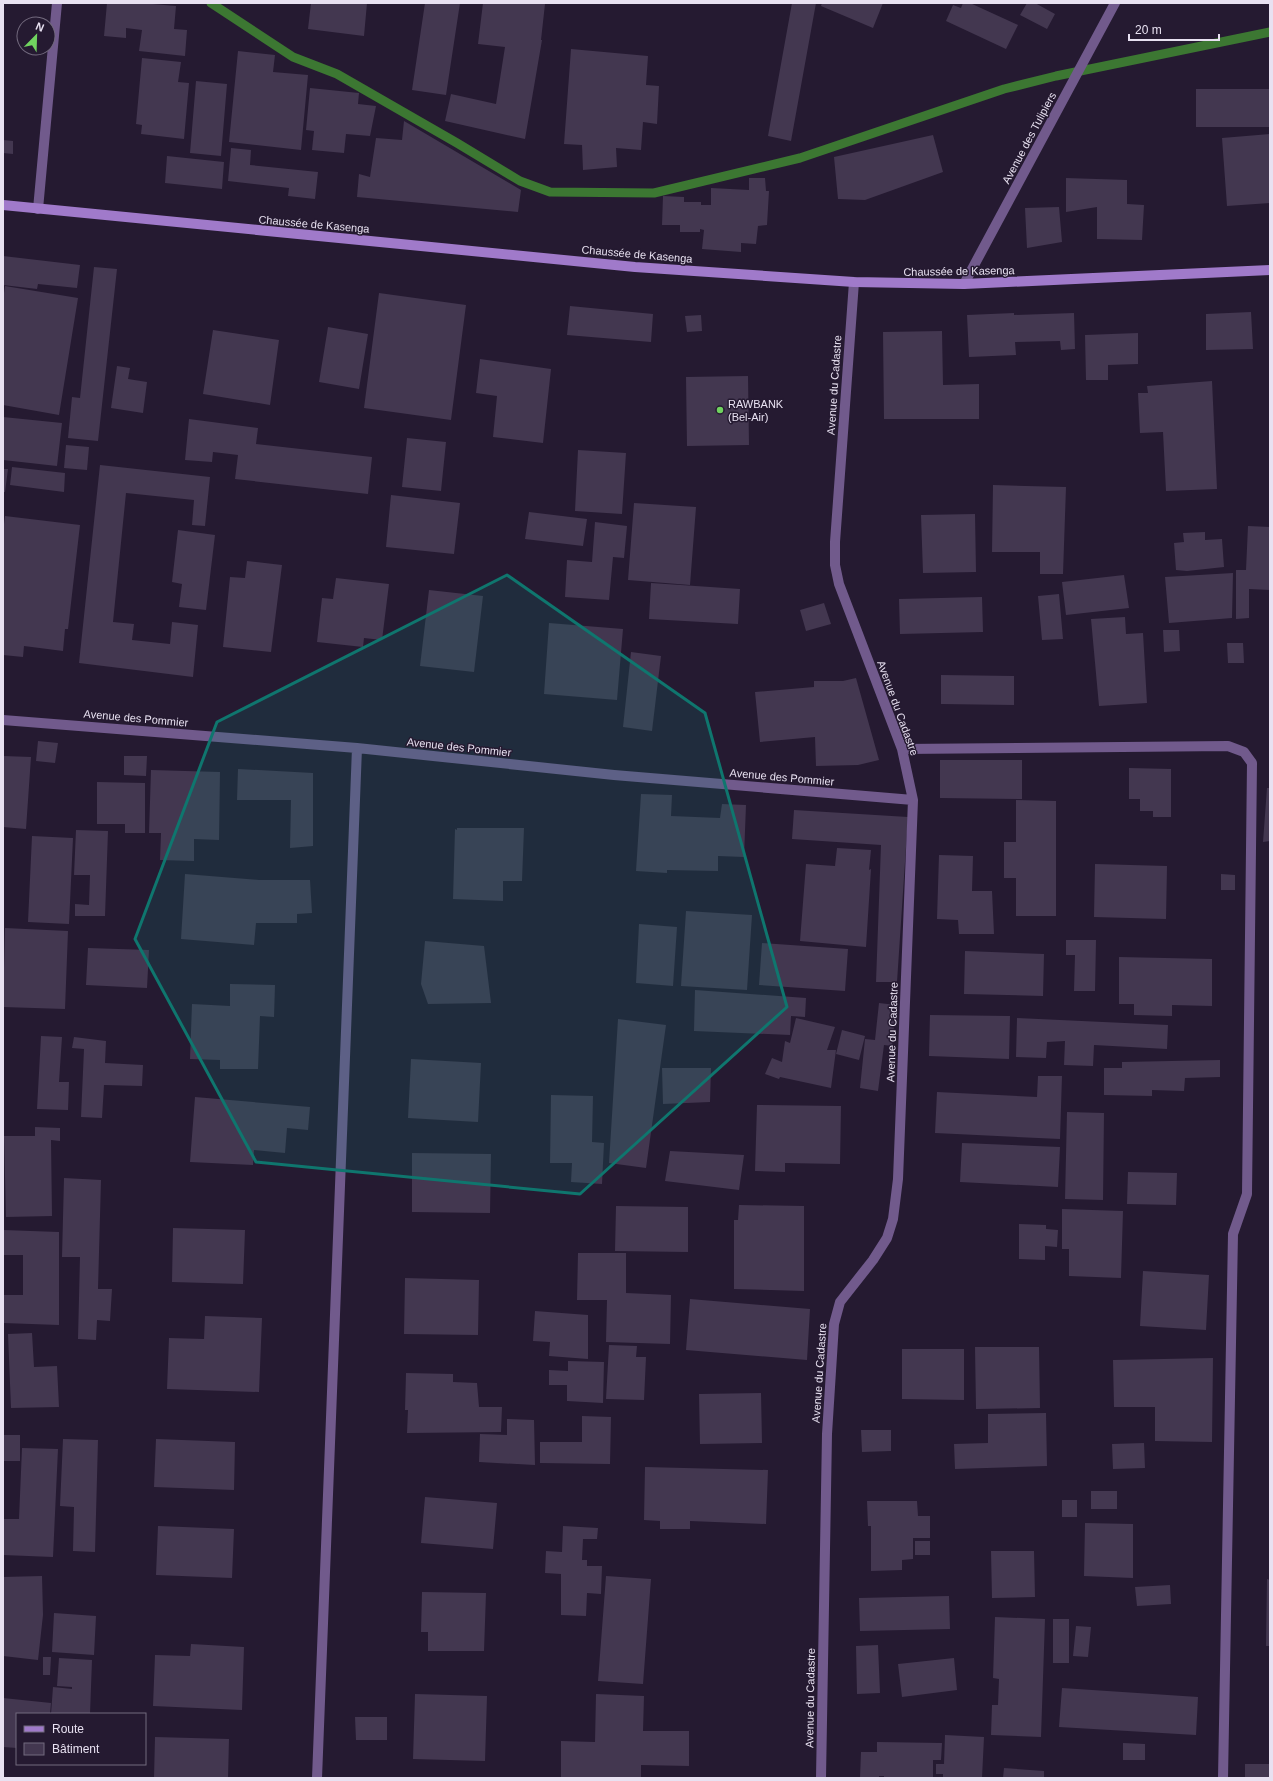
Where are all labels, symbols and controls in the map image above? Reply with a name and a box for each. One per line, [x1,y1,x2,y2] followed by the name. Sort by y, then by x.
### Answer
[16,16,56,56] north arrow
[1129,16,1219,42] scale bar
[34,20,46,34] text: N
[1135,23,1162,37] text: 20 m
[1000,90,1058,186] street label: Avenue des Tulipiers
[258,213,371,235] street label: Chaussée de Kasenga
[581,243,694,265] street label: Chaussée de Kasenga
[903,264,1016,278] street label: Chaussée de Kasenga
[825,335,843,435] street label: Avenue du Cadastre
[728,398,784,423] place label: RAWBANK (Bel-Air)
[715,405,725,415] marker: RAWBANK (Bel-Air)
[875,659,921,757] street label: Avenue du Cadastre
[83,707,189,729] street label: Avenue des Pommier
[406,736,512,758] street label: Avenue des Pommier
[729,766,835,788] street label: Avenue des Pommier
[884,982,900,1082] street label: Avenue du Cadastre
[810,1323,828,1423] street label: Avenue du Cadastre
[803,1648,817,1748] street label: Avenue du Cadastre
[16,1713,146,1765] legend
[52,1722,84,1736] text: Route
[52,1742,100,1756] text: Bâtiment

